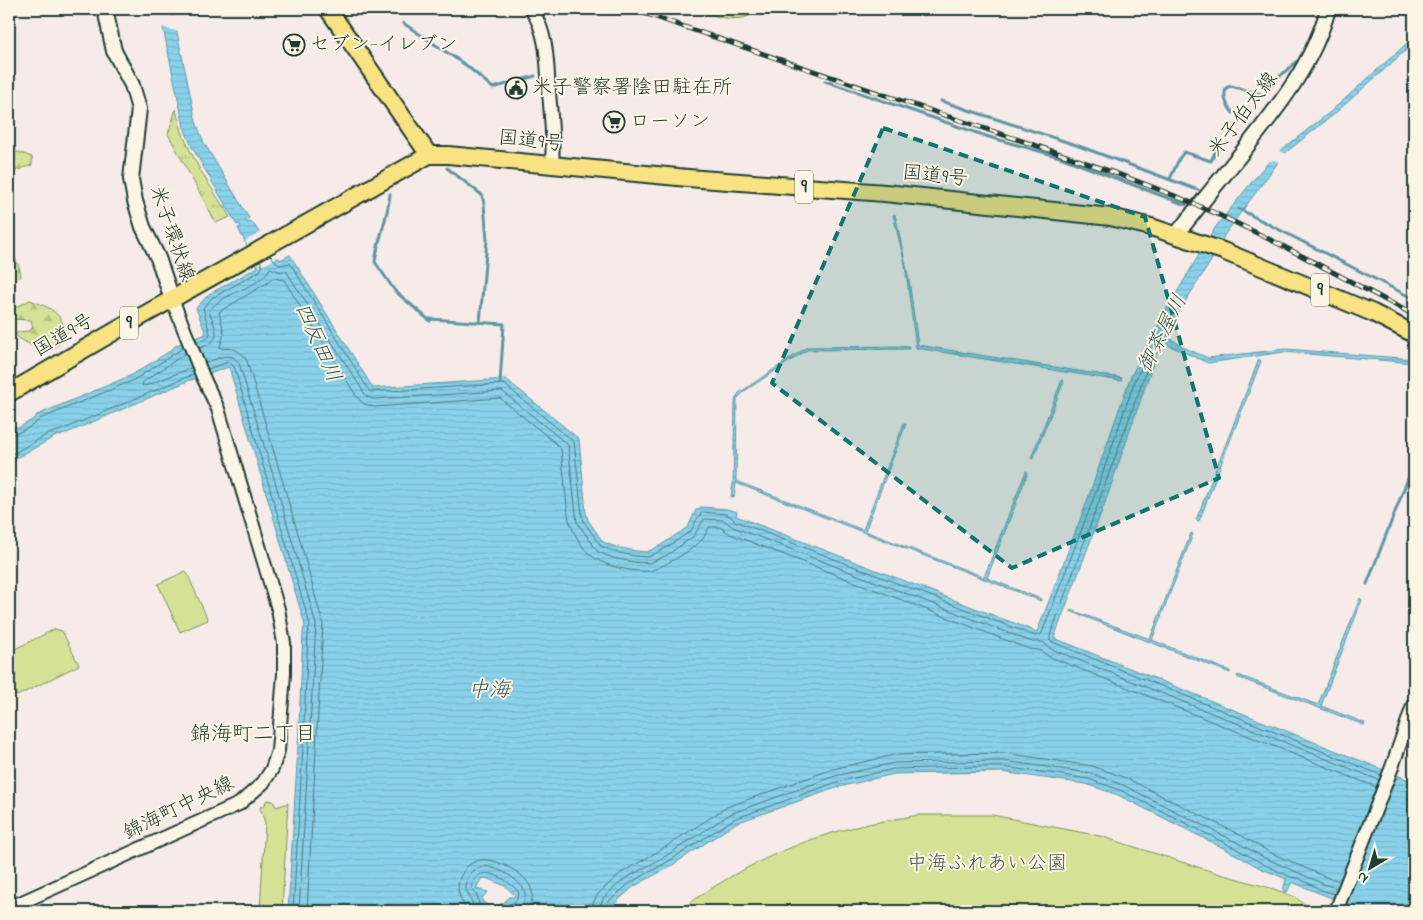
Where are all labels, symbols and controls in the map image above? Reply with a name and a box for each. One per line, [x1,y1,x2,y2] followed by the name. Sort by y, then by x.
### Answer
[310,31,458,60] place label: セブン-イレブン
[282,33,306,57] supermarket icon: セブン-イレブン
[1202,66,1286,164] street label: 米子伯太線
[532,74,732,103] place label: 米子警察署陰田駐在所
[504,76,528,100] public building icon: 米子警察署陰田駐在所
[630,108,710,137] place label: ローソン
[602,110,626,134] supermarket icon: ローソン
[497,124,565,160] street label: 国道9号
[901,159,969,195] street label: 国道9号
[795,170,813,203] road number: 9
[141,182,201,286] street label: 米子環状線
[1311,274,1329,306] road number: 9
[1131,290,1195,378] water label: 御茶屋川
[286,299,348,387] water label: 四反田川
[120,306,138,339] road number: 9
[28,307,100,365] street label: 国道9号
[468,676,512,706] water label: 中海
[190,720,316,750] district label: 錦海町二丁目
[119,770,239,848] street label: 錦海町中央線
[1346,842,1396,892] north arrow
[907,850,1067,879] park label: 中海ふれあい公園
[1353,866,1373,888] text: N

